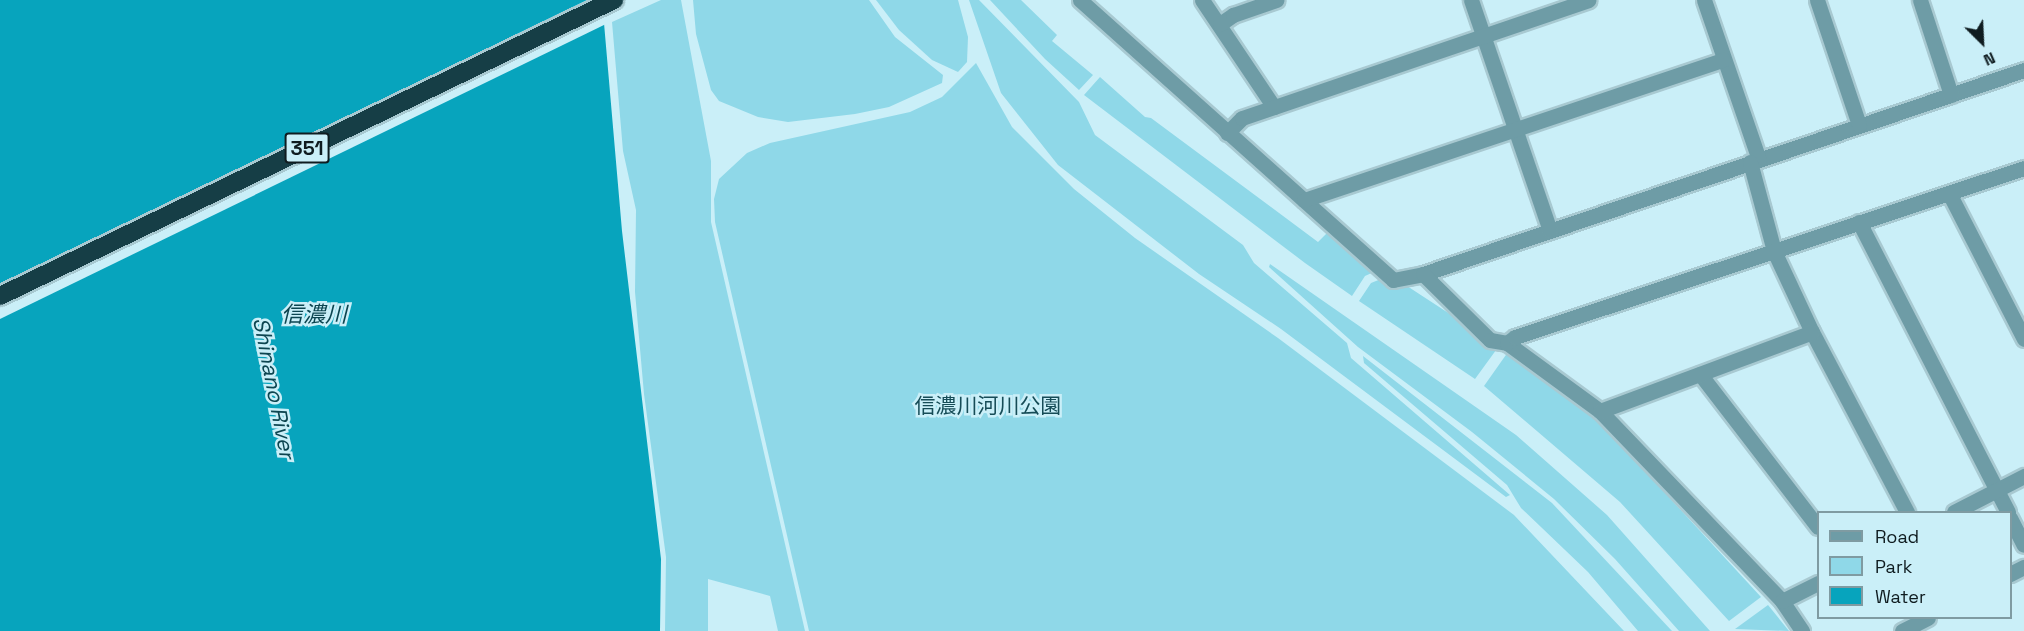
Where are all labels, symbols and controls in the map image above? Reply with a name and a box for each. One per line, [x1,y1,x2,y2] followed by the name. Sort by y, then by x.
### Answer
[1952,12,2012,72] north arrow
[1980,47,1999,71] text: N
[284,131,330,165] road number: 351
[281,302,347,328] water label: 信濃川
[247,315,301,461] water label: Shinano River
[915,393,1061,419] park label: 信濃川河川公園
[1817,511,2012,619] legend
[1875,525,1919,548] text: Road
[1875,555,1912,578] text: Park
[1875,585,1926,608] text: Water

